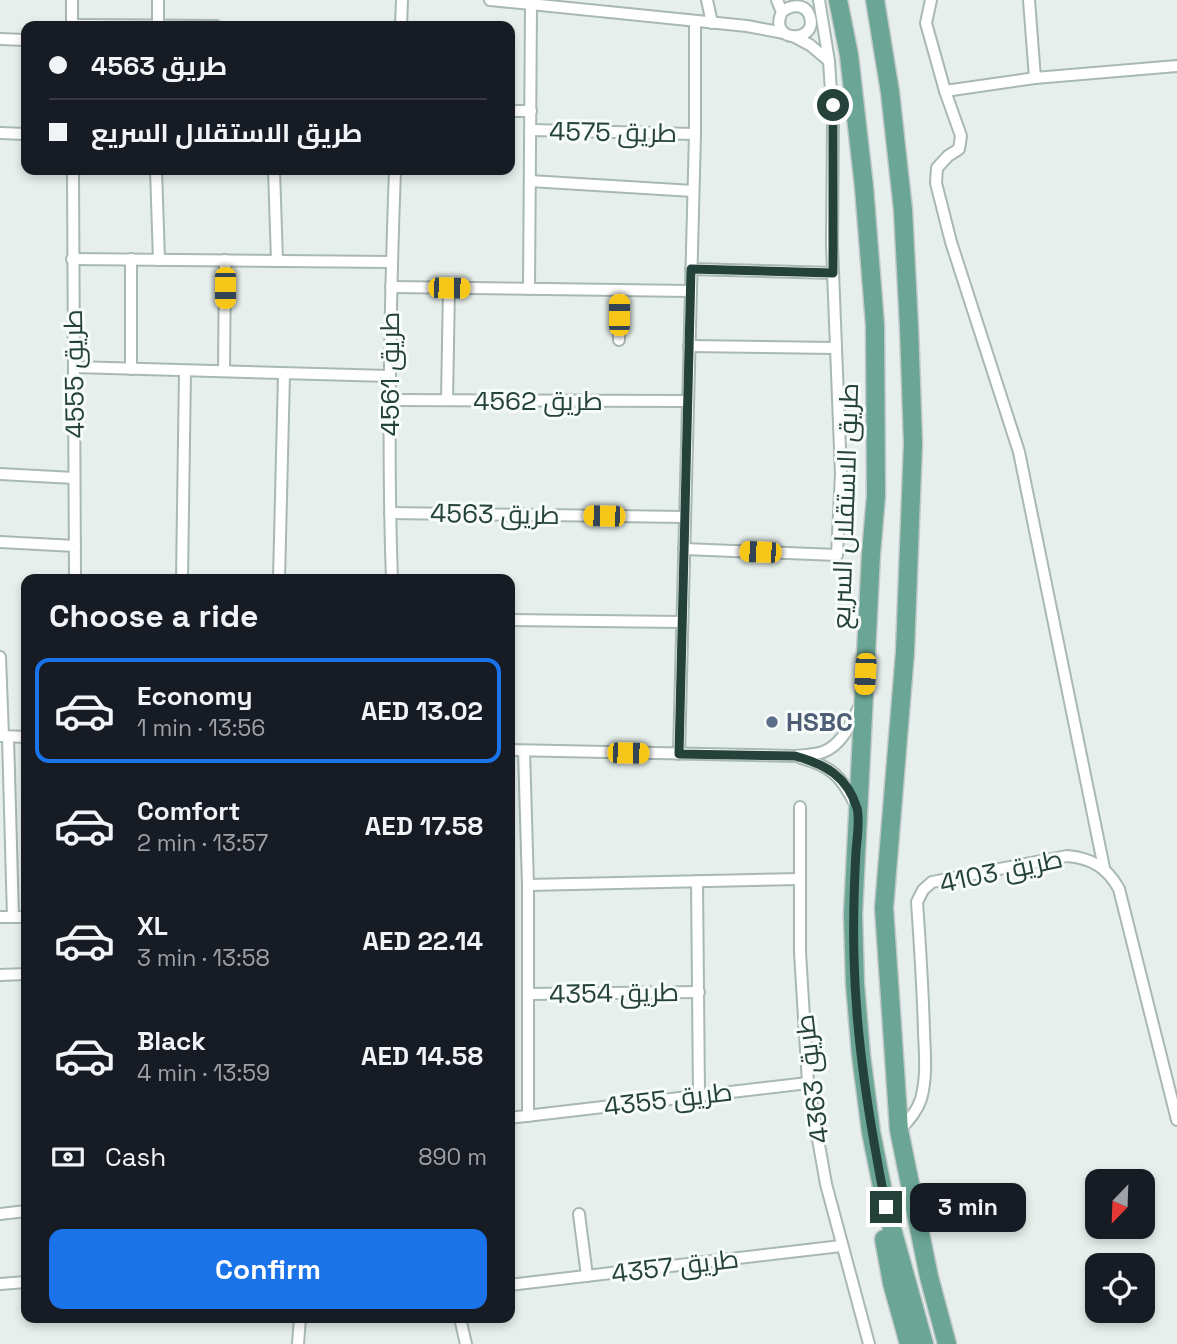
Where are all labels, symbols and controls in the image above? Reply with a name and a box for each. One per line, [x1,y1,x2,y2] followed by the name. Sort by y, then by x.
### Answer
[91,49,227,83] text: طريق 4563
[817,89,849,121] route start
[549,114,677,150] street label: طريق 4575
[91,116,363,150] text: طريق الاستقلال السريع
[215,267,236,309] car
[428,277,471,299] car
[609,294,630,336] car
[56,309,92,439] street label: طريق 4555
[373,312,407,436] street label: طريق 4561
[824,382,866,630] street label: طريق الاستقلال السريع
[473,384,603,418] street label: طريق 4562
[430,496,560,532] street label: طريق 4563
[583,505,626,527] car
[739,541,782,563] car
[49,596,259,636] text: Choose a ride
[854,652,877,696] car
[53,679,116,742] icon: car
[137,679,253,713] text: Economy
[361,694,483,728] text: AED 13.02
[786,705,853,739] place label: HSBC
[137,713,265,743] text: 1 min · 13:56
[764,714,780,730] marker: HSBC
[607,742,650,764] car
[53,794,116,857] icon: car
[137,794,240,828] text: Comfort
[365,809,483,843] text: AED 17.58
[137,828,268,858] text: 2 min · 13:57
[936,841,1066,901] street label: طريق 4103
[53,909,116,972] icon: car
[137,909,168,943] text: XL
[363,924,483,958] text: AED 22.14
[137,943,270,973] text: 3 min · 13:58
[549,975,679,1011] street label: طريق 4354
[787,1013,837,1145] street label: طريق 4363
[53,1024,116,1087] icon: car
[137,1024,206,1058] text: Black
[361,1039,483,1073] text: AED 14.58
[137,1058,270,1088] text: 4 min · 13:59
[602,1074,734,1124] street label: طريق 4355
[49,1138,87,1176] icon: cash
[105,1140,166,1174] text: Cash
[418,1142,487,1172] text: 890 m
[1085,1169,1155,1239] north arrow
[1085,1169,1155,1323] map controls
[910,1182,1026,1232] callout: 3 min
[870,1191,902,1223] route end
[938,1192,998,1222] text: 3 min
[49,1229,487,1309] button: Confirm
[609,1241,741,1291] street label: طريق 4357
[1085,1253,1155,1323] button: locate

